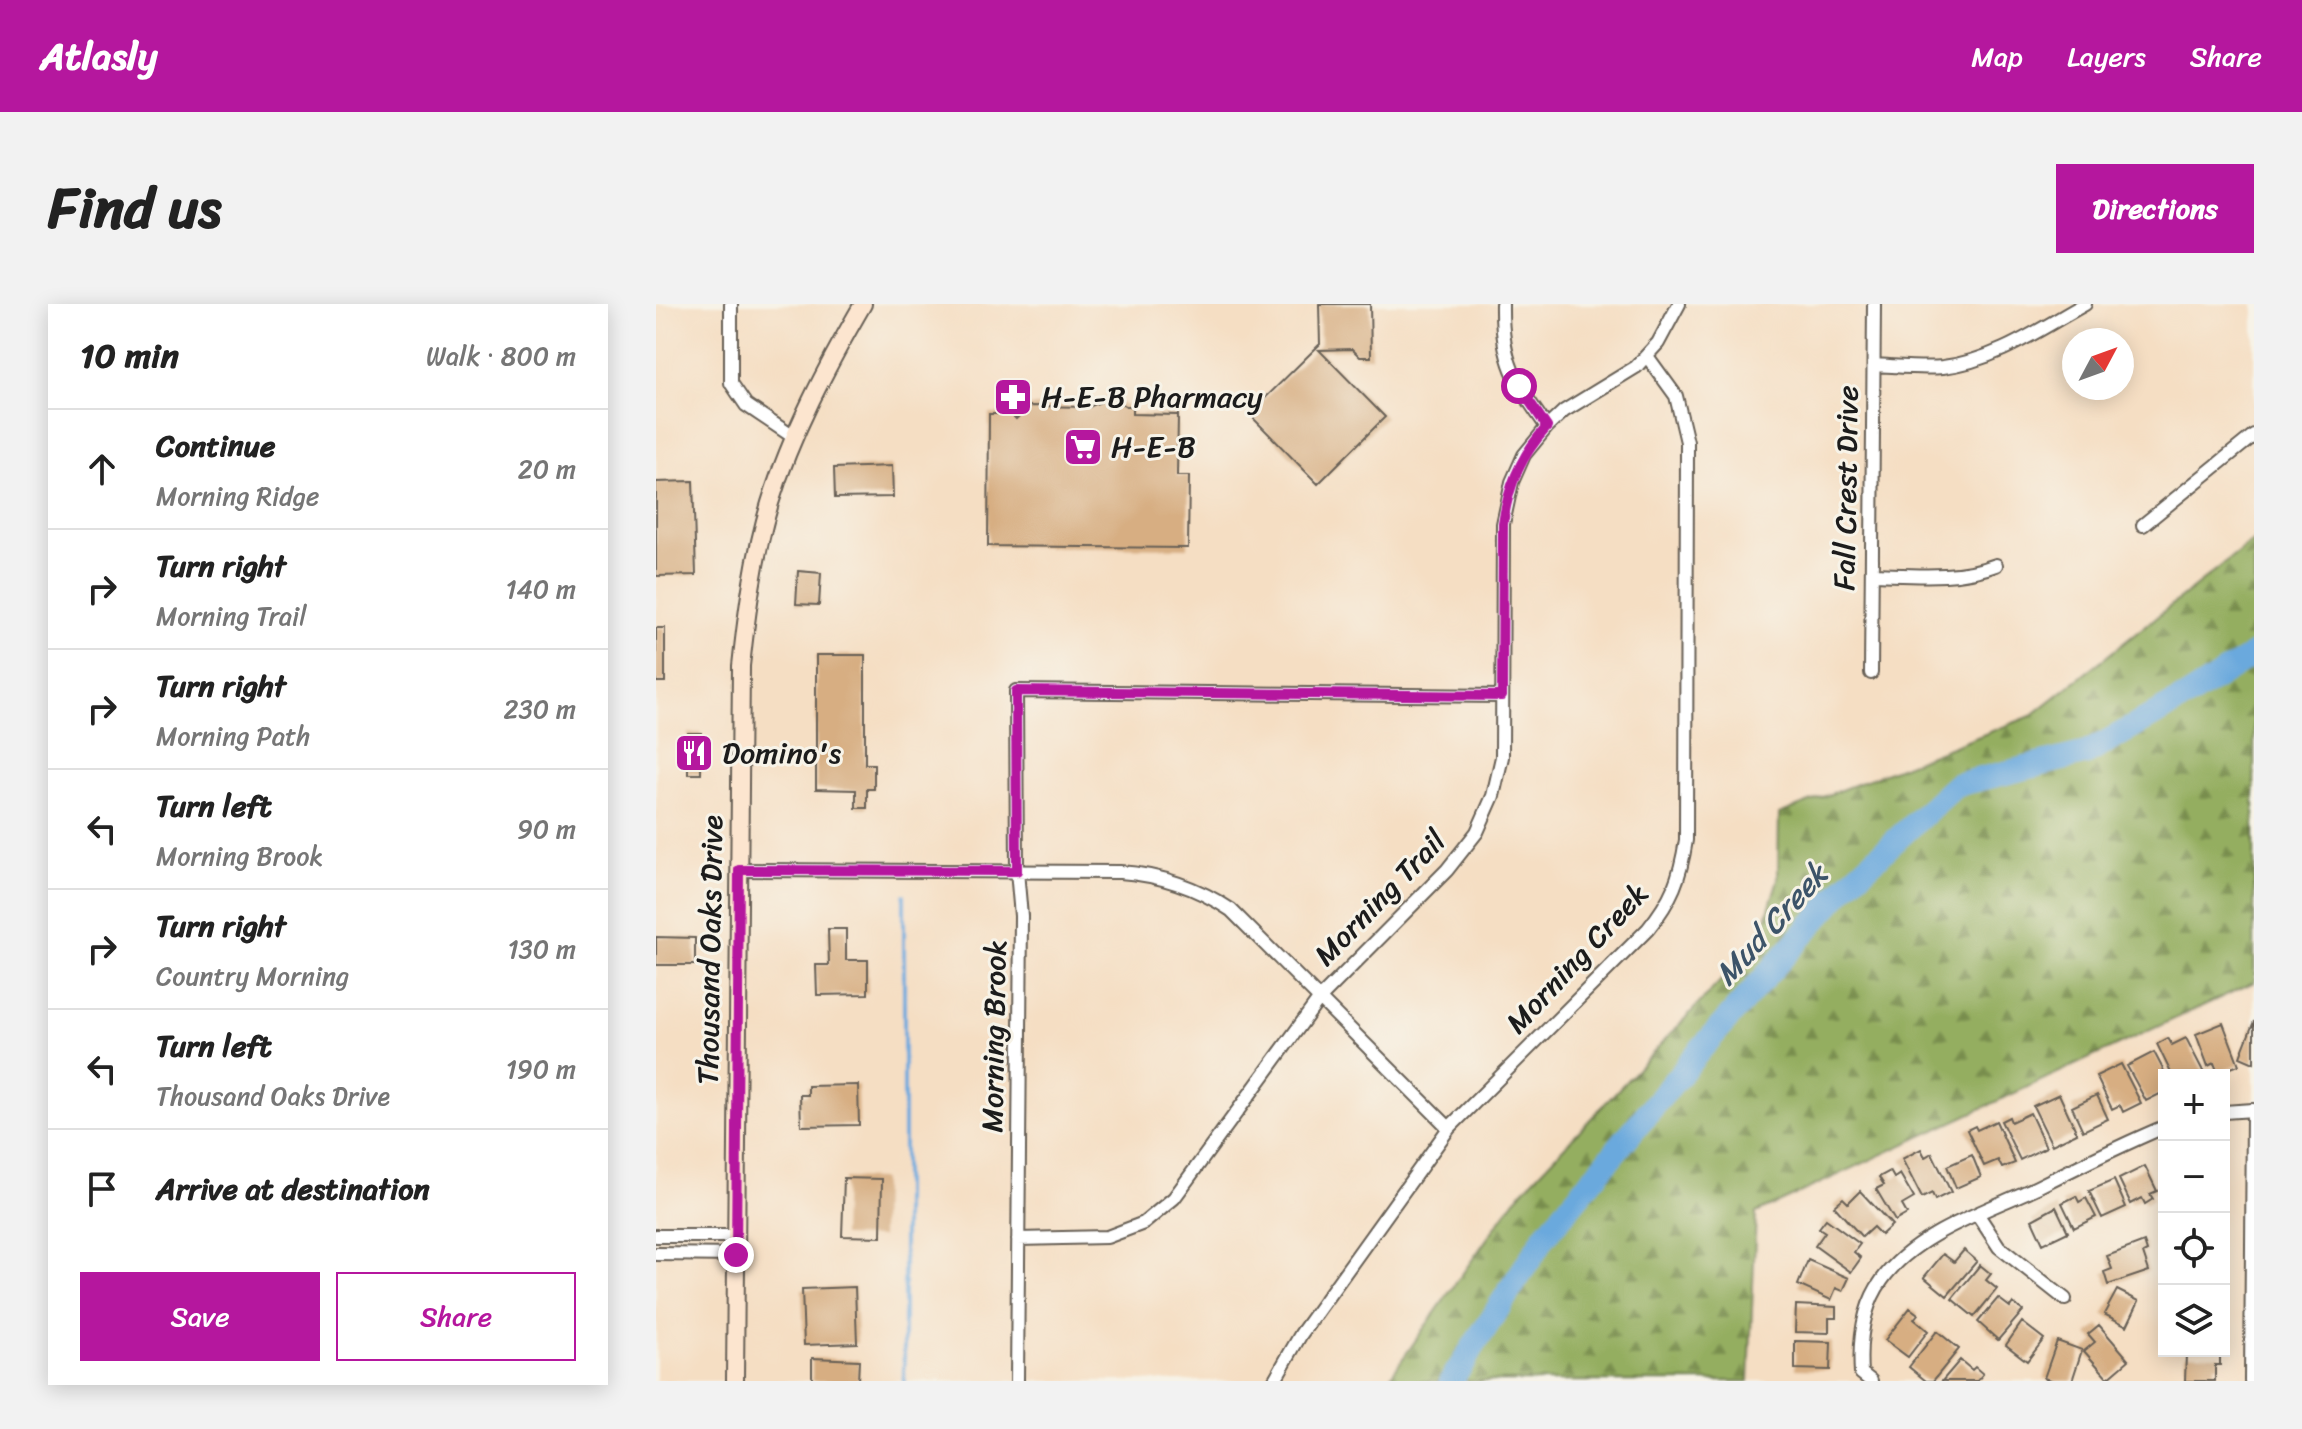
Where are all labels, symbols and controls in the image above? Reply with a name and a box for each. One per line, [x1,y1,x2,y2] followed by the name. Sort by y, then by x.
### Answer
[40,23,158,90] text: Atlasly
[1971,32,2023,81] text: Map
[2067,32,2146,81] text: Layers
[2190,32,2262,81] text: Share
[48,159,221,258] text: Find us
[2056,164,2254,253] button: Directions
[80,326,179,386] text: 10 min
[2062,328,2134,400] north arrow
[426,333,576,379] text: Walk · 800 m
[1501,368,1537,404] route start
[1041,370,1263,424] place label: H-E-B Pharmacy
[992,376,1034,418] pharmacy icon: H-E-B Pharmacy
[1817,385,1875,591] street label: Fall Crest Drive
[156,419,275,473] text: Continue
[1111,420,1196,474] place label: H-E-B
[1062,426,1104,468] supermarket icon: H-E-B
[518,446,576,492] text: 20 m
[80,447,124,491] icon: ahead
[156,473,319,519] text: Morning Ridge
[156,539,286,593] text: Turn right
[505,566,576,612] text: 140 m
[80,567,124,611] icon: right
[156,593,307,639] text: Morning Trail
[156,659,286,713] text: Turn right
[504,686,576,732] text: 230 m
[80,687,124,731] icon: right
[156,713,310,759] text: Morning Path
[722,726,842,780] place label: Domino's
[673,732,715,774] restaurant icon: Domino's
[156,779,272,833] text: Turn left
[517,806,576,852] text: 90 m
[80,807,124,851] icon: left
[681,815,739,1085] street label: Thousand Oaks Drive
[1300,816,1460,979] street label: Morning Trail
[156,833,323,879] text: Morning Brook
[1700,848,1844,999] water label: Mud Creek
[1492,869,1662,1047] street label: Morning Creek
[156,899,286,953] text: Turn right
[507,926,576,972] text: 130 m
[80,927,124,971] icon: right
[965,939,1023,1133] street label: Morning Brook
[156,953,349,999] text: Country Morning
[156,1019,272,1073] text: Turn left
[506,1046,576,1092] text: 190 m
[80,1047,124,1091] icon: left
[2158,1069,2230,1357] map controls
[2158,1069,2230,1141] button: +
[156,1073,390,1119] text: Thousand Oaks Drive
[2158,1141,2230,1213] button: −
[156,1162,430,1216] text: Arrive at destination
[80,1167,124,1211] icon: arrive
[2158,1213,2230,1285] button: locate
[718,1237,754,1273] route end
[80,1272,320,1361] button: Save
[336,1272,576,1361] button: Share
[2158,1285,2230,1357] button: layers

